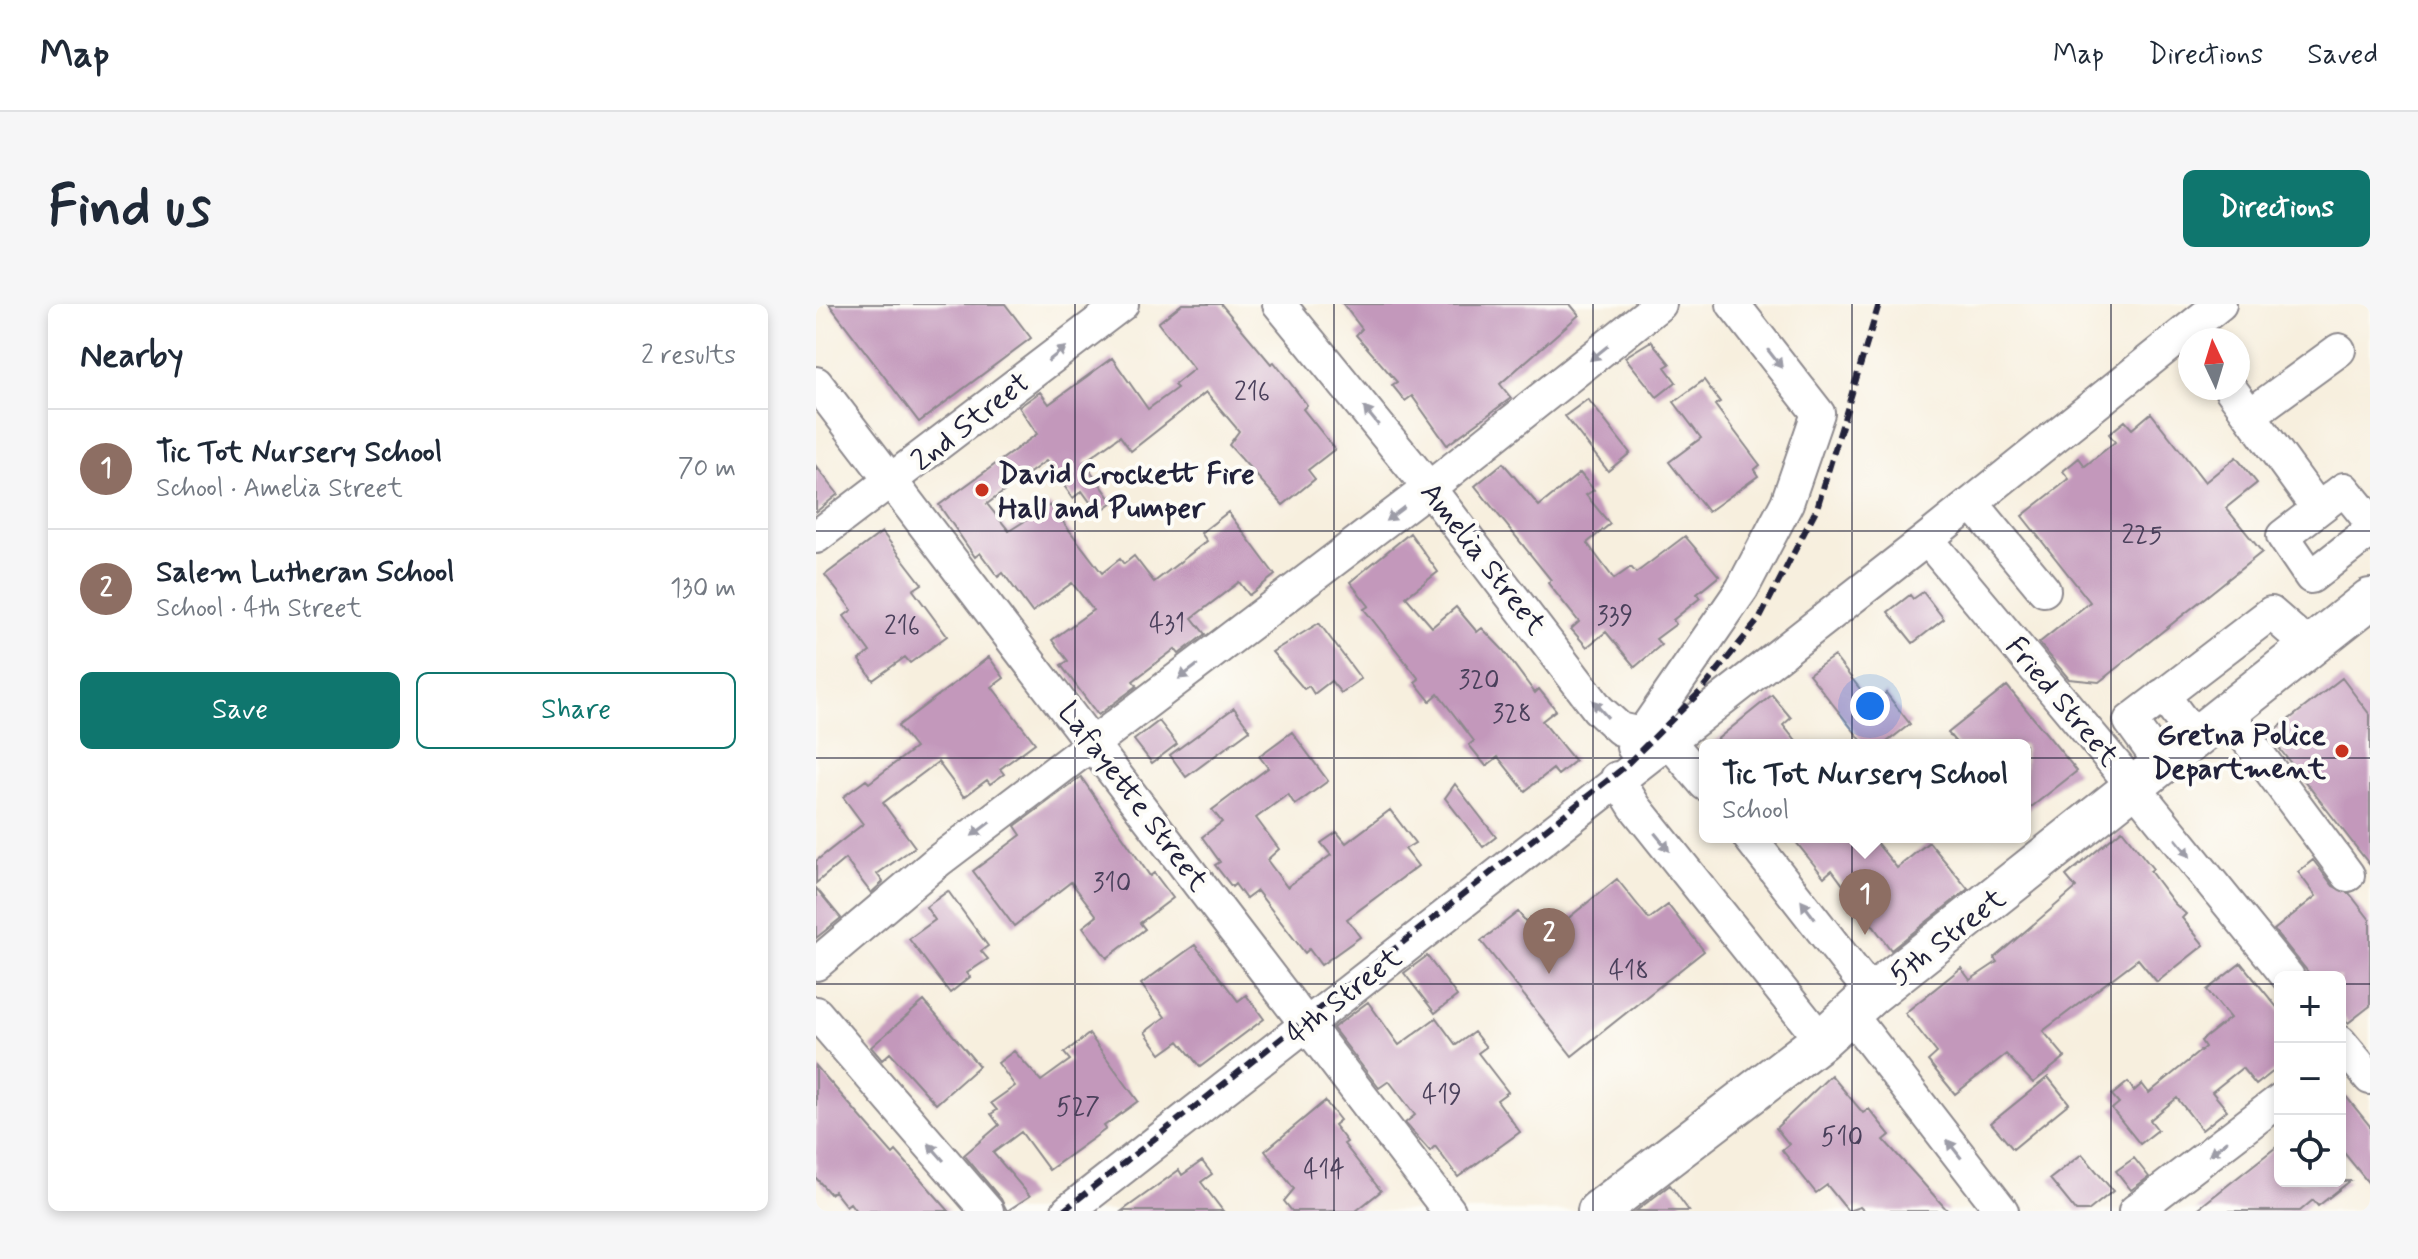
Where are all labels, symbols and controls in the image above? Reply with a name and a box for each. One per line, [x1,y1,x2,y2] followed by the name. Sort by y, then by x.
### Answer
[40,31,110,80] text: Map
[2053,37,2104,74] text: Map
[2148,37,2263,74] text: Directions
[2307,37,2378,74] text: Saved
[2183,170,2370,247] button: Directions
[48,172,211,245] text: Find us
[2178,328,2250,400] north arrow
[80,334,184,379] text: Nearby
[641,339,736,373] text: 2 results
[1589,344,1609,360] one-way arrow
[1047,347,1067,363] one-way arrow
[1767,348,1783,369] one-way arrow
[904,364,1038,481] street label: 2nd Street
[1234,376,1270,410] house number: 216
[1363,406,1380,426] one-way arrow
[156,433,442,472] text: Tic Tot Nursery School
[100,452,112,486] text: 1
[678,452,736,486] text: 70 m
[998,455,1255,528] place label: David Crockett Fire Hall and Pumper
[156,472,403,506] text: School · Amelia Street
[1411,474,1555,644] street label: Amelia Street
[973,481,991,499] marker: David Crockett Fire Hall and Pumper
[1385,506,1405,522] one-way arrow
[2122,519,2162,553] house number: 225
[156,553,455,592] text: Salem Lutheran School
[100,572,112,606] text: 2
[670,572,736,606] text: 130 m
[156,592,362,626] text: School · 4th Street
[1597,600,1633,634] house number: 339
[1149,608,1185,642] house number: 431
[884,610,920,644] house number: 216
[1996,629,2128,775] street label: Fried Street
[1178,664,1199,680] one-way arrow
[1458,664,1500,698] house number: 320
[80,672,400,749] button: Save
[416,672,736,749] button: Share
[1850,686,1890,726] your location
[1049,694,1217,900] street label: Lafayette Street
[1492,698,1532,732] house number: 328
[1592,699,1610,718] one-way arrow
[2152,716,2326,789] place label: Gretna Police Department
[1699,739,2031,843] popup
[2333,742,2351,760] marker: Gretna Police Department
[1722,755,2008,794] text: Tic Tot Nursery School
[1722,794,1789,828] text: School
[970,821,992,837] one-way arrow
[1654,832,1670,852] one-way arrow
[2175,838,2191,858] one-way arrow
[1093,867,1131,901] house number: 310
[1839,869,1891,935] pin: 1
[1882,879,2014,995] street label: 5th Street
[1801,900,1817,920] one-way arrow
[1523,908,1575,974] pin: 2
[1278,939,1410,1054] street label: 4th Street
[1609,955,1649,989] house number: 418
[2274,971,2346,1187] map controls
[2274,971,2346,1043] button: +
[2274,1043,2346,1115] button: −
[1422,1079,1462,1113] house number: 419
[1056,1091,1100,1125] house number: 527
[2274,1115,2346,1187] button: locate
[1821,1121,1863,1155] house number: 510
[1946,1139,1963,1159] one-way arrow
[2208,1139,2228,1155] one-way arrow
[928,1142,945,1162] one-way arrow
[1303,1154,1345,1188] house number: 414

